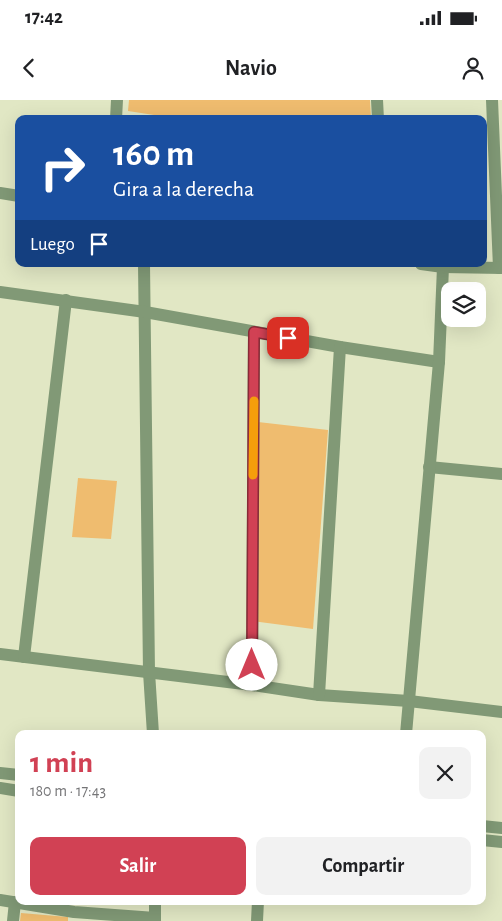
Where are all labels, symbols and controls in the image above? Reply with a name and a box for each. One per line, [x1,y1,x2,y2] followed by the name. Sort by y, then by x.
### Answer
[25,8,63,27] text: 17:42
[15,54,43,82] icon: back
[459,54,487,82] icon: person
[225,57,277,79] text: Navio
[30,135,95,200] icon: right
[113,137,194,172] text: 160 m
[113,178,254,200] text: Gira a la derecha
[85,230,113,258] icon: arrive
[30,235,75,254] text: Luego
[441,282,486,327] map controls
[441,282,486,327] button: layers
[267,317,309,359] pin
[274,324,302,352] icon: arrive
[225,638,277,690] position arrow
[419,747,471,799] button: close
[30,748,93,778] text: 1 min
[30,783,106,799] text: 180 m · 17:43
[30,837,246,895] button: Salir
[256,837,471,895] button: Compartir

